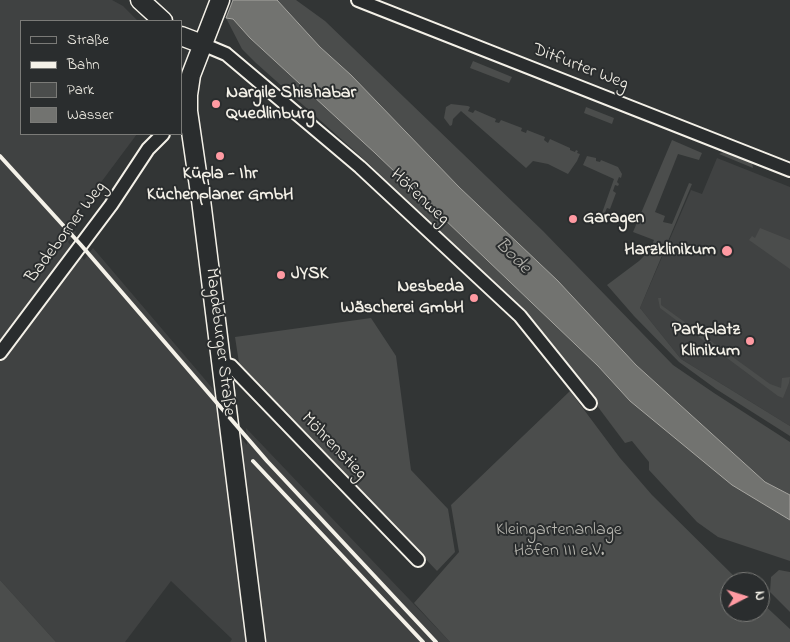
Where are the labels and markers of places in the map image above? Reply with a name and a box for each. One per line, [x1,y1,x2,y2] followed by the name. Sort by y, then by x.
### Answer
[226,83,356,126] place label: Nargile Shishabar Quedlinburg
[210,98,222,110] marker: Nargile Shishabar Quedlinburg
[214,150,226,162] marker: Küpla - Ihr Küchenplaner GmbH
[147,164,293,206] place label: Küpla - Ihr Küchenplaner GmbH
[583,208,644,230] place label: Garagen
[567,213,579,225] marker: Garagen
[624,240,716,262] place label: Harzklinikum
[720,244,734,258] marker: Harzklinikum
[291,264,328,286] place label: JYSK
[275,269,287,281] marker: JYSK
[341,277,464,320] place label: Nesbeda Wäscherei GmbH
[468,292,480,304] marker: Nesbeda Wäscherei GmbH
[672,320,740,362] place label: Parkplatz Klinikum
[744,335,756,347] marker: Parkplatz Klinikum

